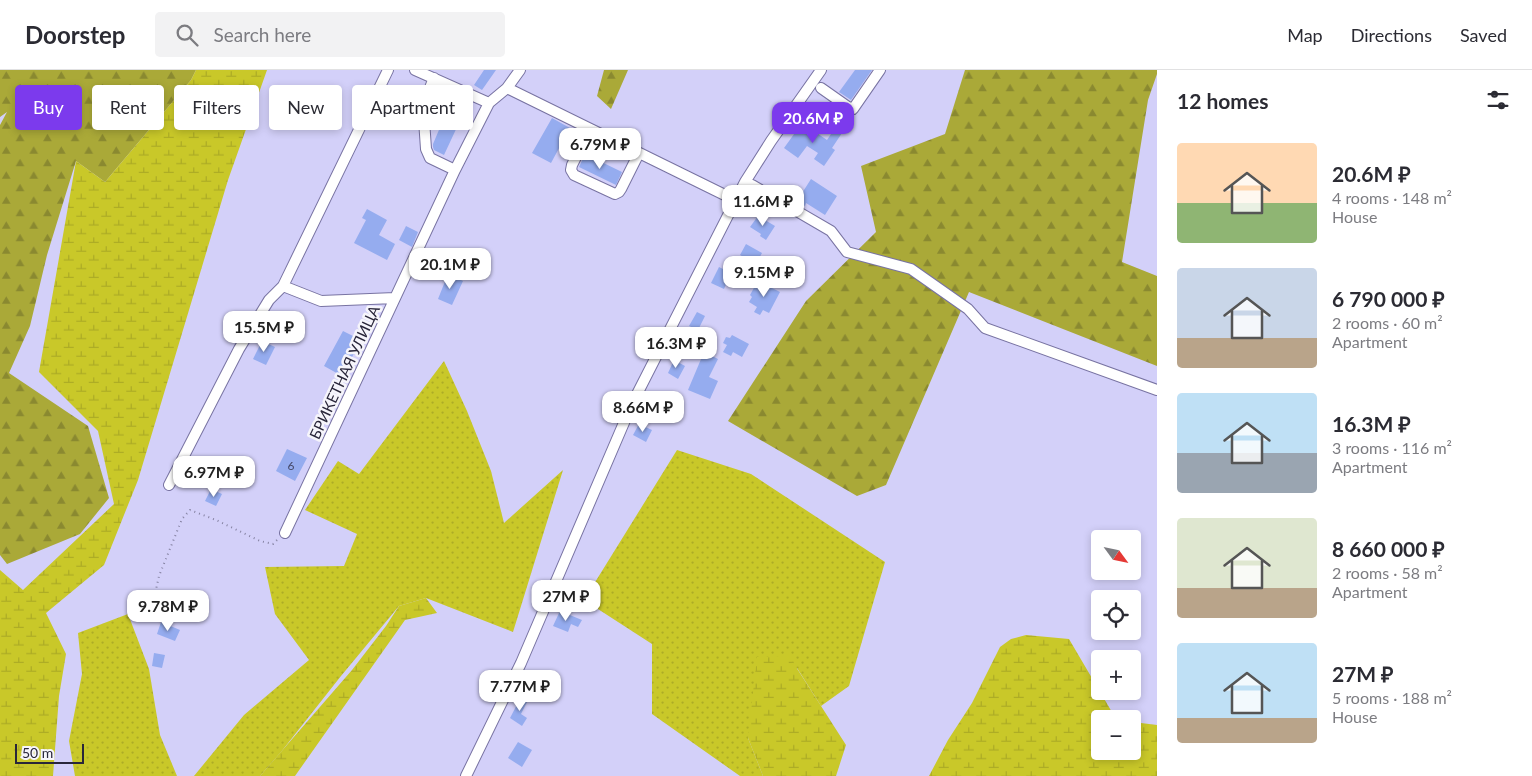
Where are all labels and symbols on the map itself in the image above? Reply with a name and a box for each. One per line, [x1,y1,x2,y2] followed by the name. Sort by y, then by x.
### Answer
[767,102,859,144] pin: 20.6M ₽
[554,128,646,170] pin: 6.79M ₽
[717,184,809,227] pin: 11.6M ₽
[404,248,496,290] pin: 20.1M ₽
[718,256,810,298] pin: 9.15M ₽
[305,302,383,442] street label: БРИКЕТНАЯ УЛИЦА
[218,310,310,353] pin: 15.5M ₽
[630,326,722,369] pin: 16.3M ₽
[597,390,689,433] pin: 8.66M ₽
[168,456,260,498] pin: 6.97M ₽
[288,458,295,473] house number: 6
[1091,530,1141,580] north arrow
[531,580,601,622] pin: 27M ₽
[122,590,214,632] pin: 9.78M ₽
[474,670,566,712] pin: 7.77M ₽
[15,741,84,764] scale bar

